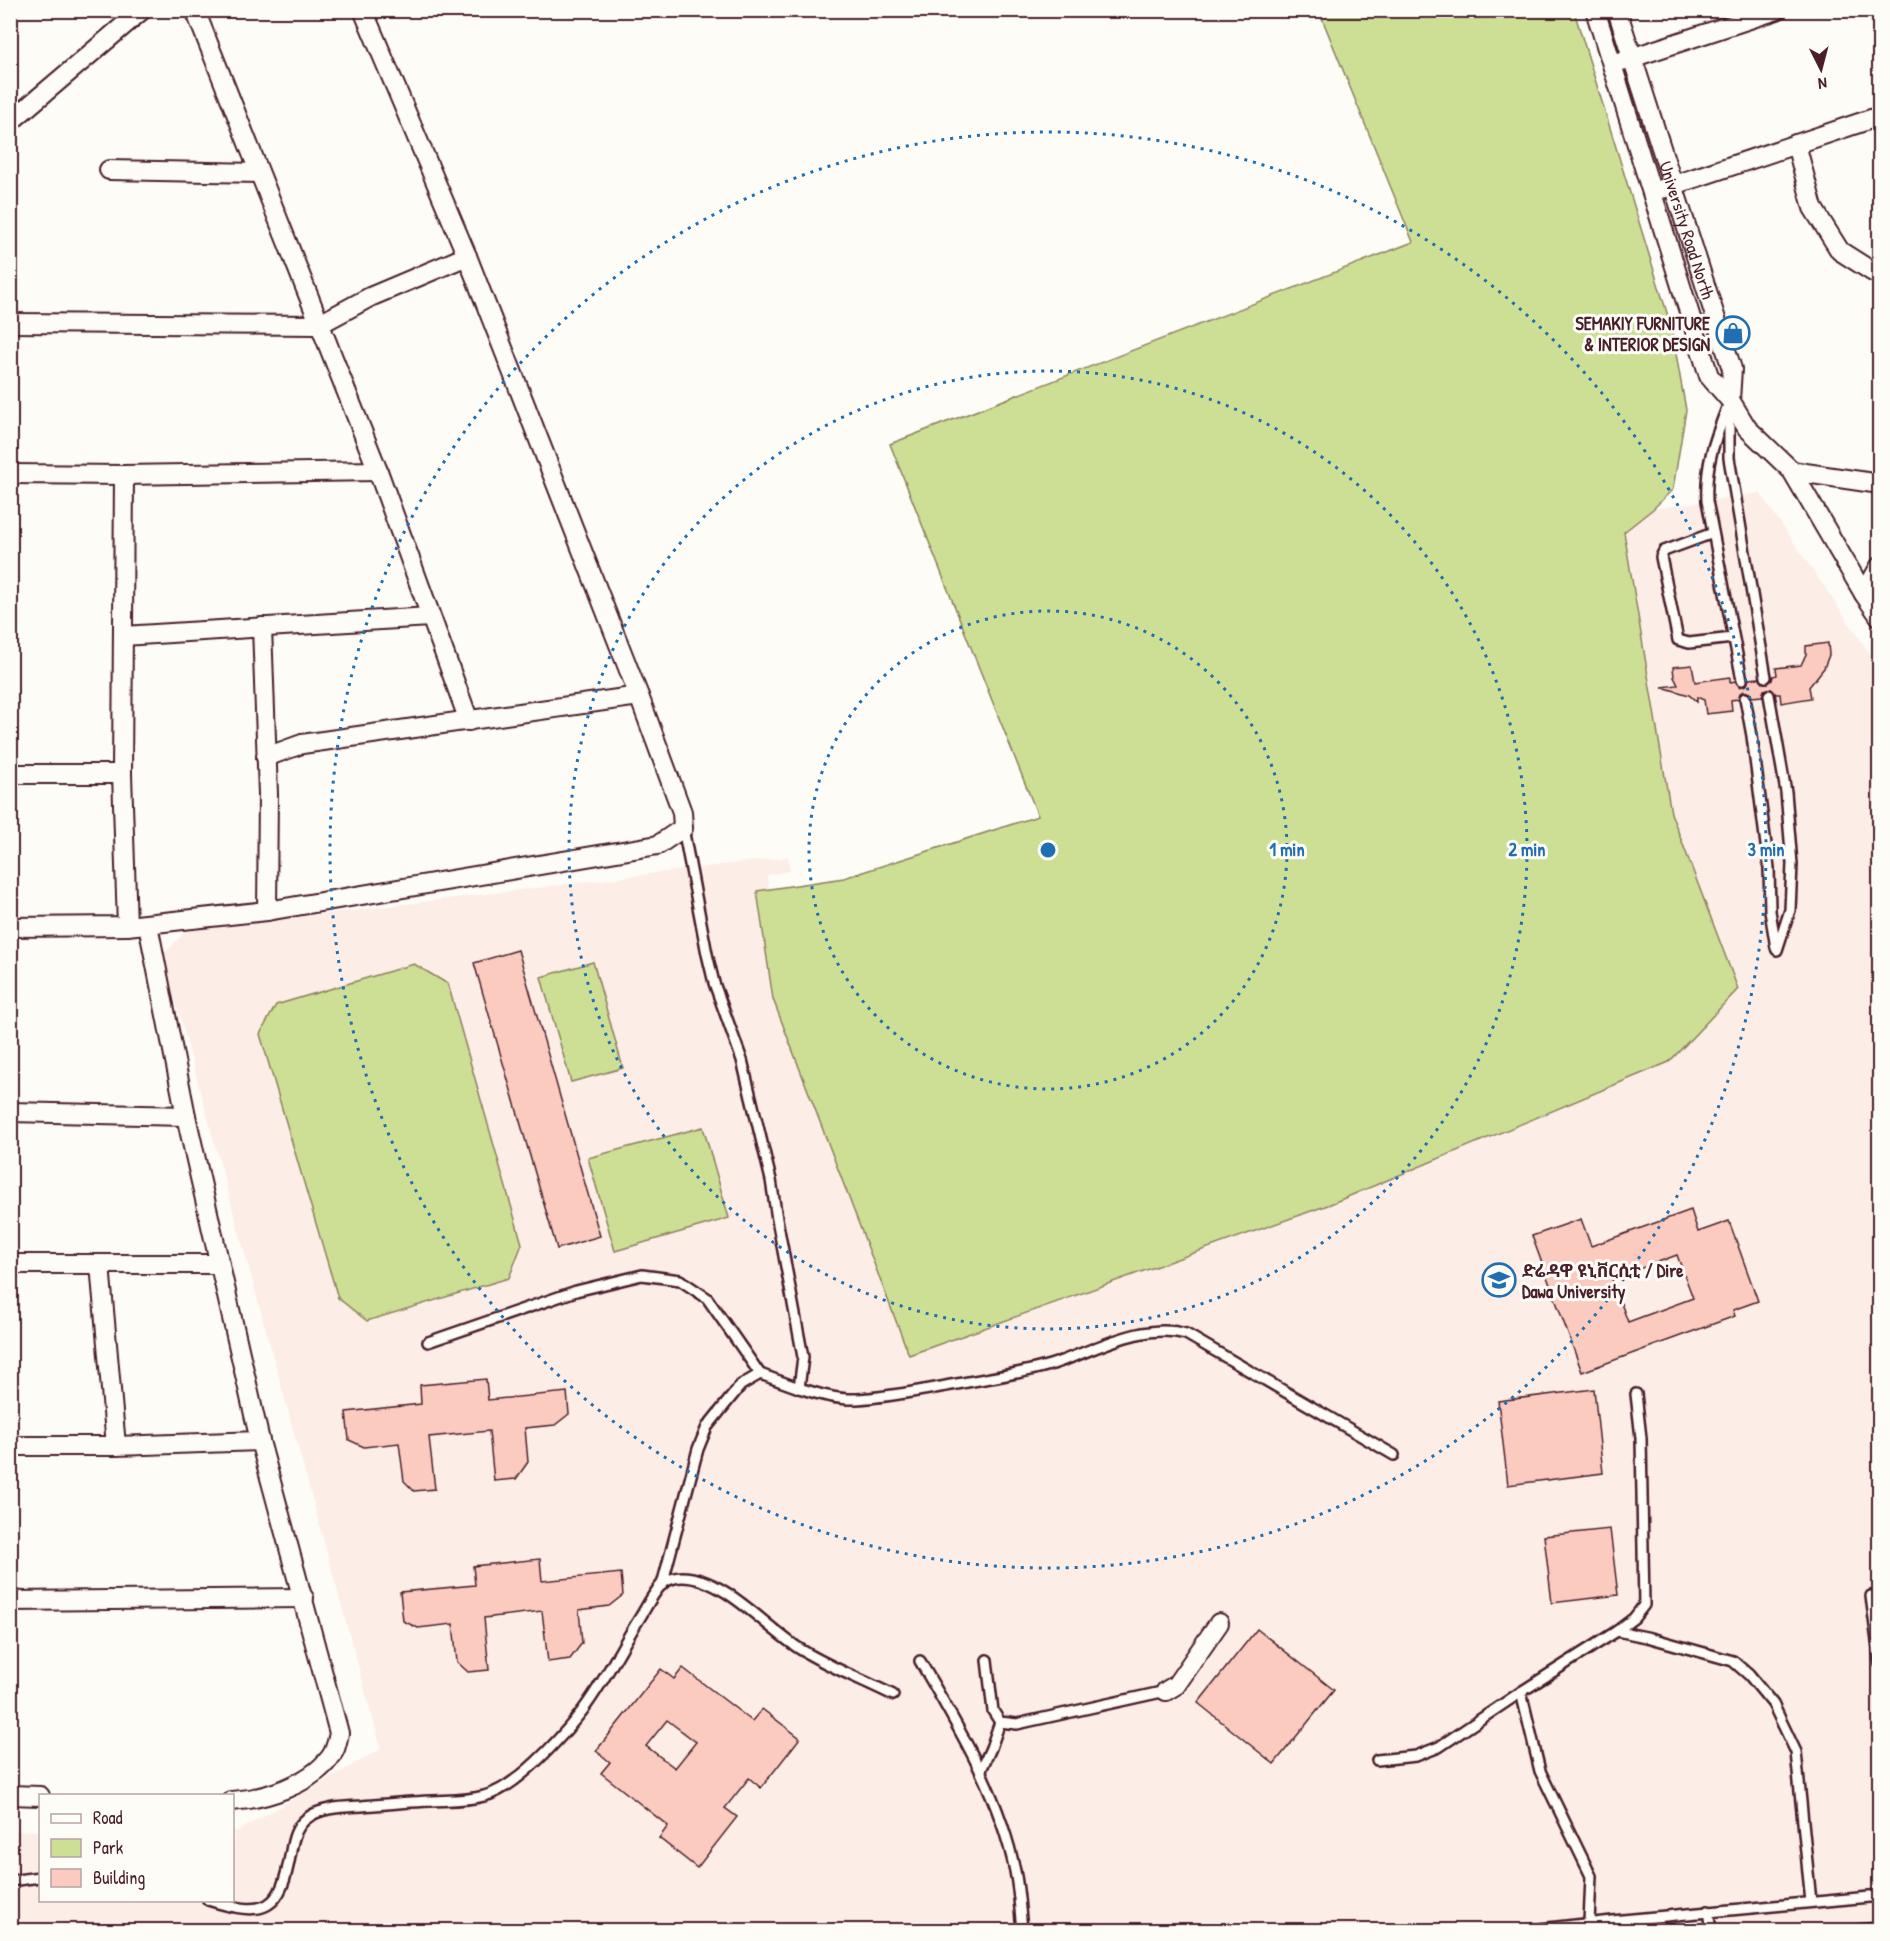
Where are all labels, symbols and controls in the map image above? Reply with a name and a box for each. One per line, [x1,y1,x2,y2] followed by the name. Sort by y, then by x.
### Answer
[1791,39,1851,99] north arrow
[1817,73,1828,95] text: N
[1654,158,1721,303] street label: University Road North
[1575,311,1711,357] place label: SEMAKIY FURNITURE & INTERIOR DESIGN
[1715,315,1751,351] shop icon: SEMAKIY FURNITURE & INTERIOR DESIGN
[1269,837,1305,862] text: 1 min
[1509,837,1545,862] text: 2 min
[1748,837,1784,862] text: 3 min
[1038,840,1058,860] centre of rings
[1522,1258,1684,1305] place label: ድሬዳዋ ዩኒቨርሲቲ / Dire Dawa University
[1481,1262,1517,1298] school or university icon: ድሬዳዋ ዩኒቨርሲቲ / Dire Dawa University
[39,1794,234,1902] legend
[93,1805,123,1830] text: Road
[93,1835,124,1860] text: Park
[93,1865,145,1890] text: Building

